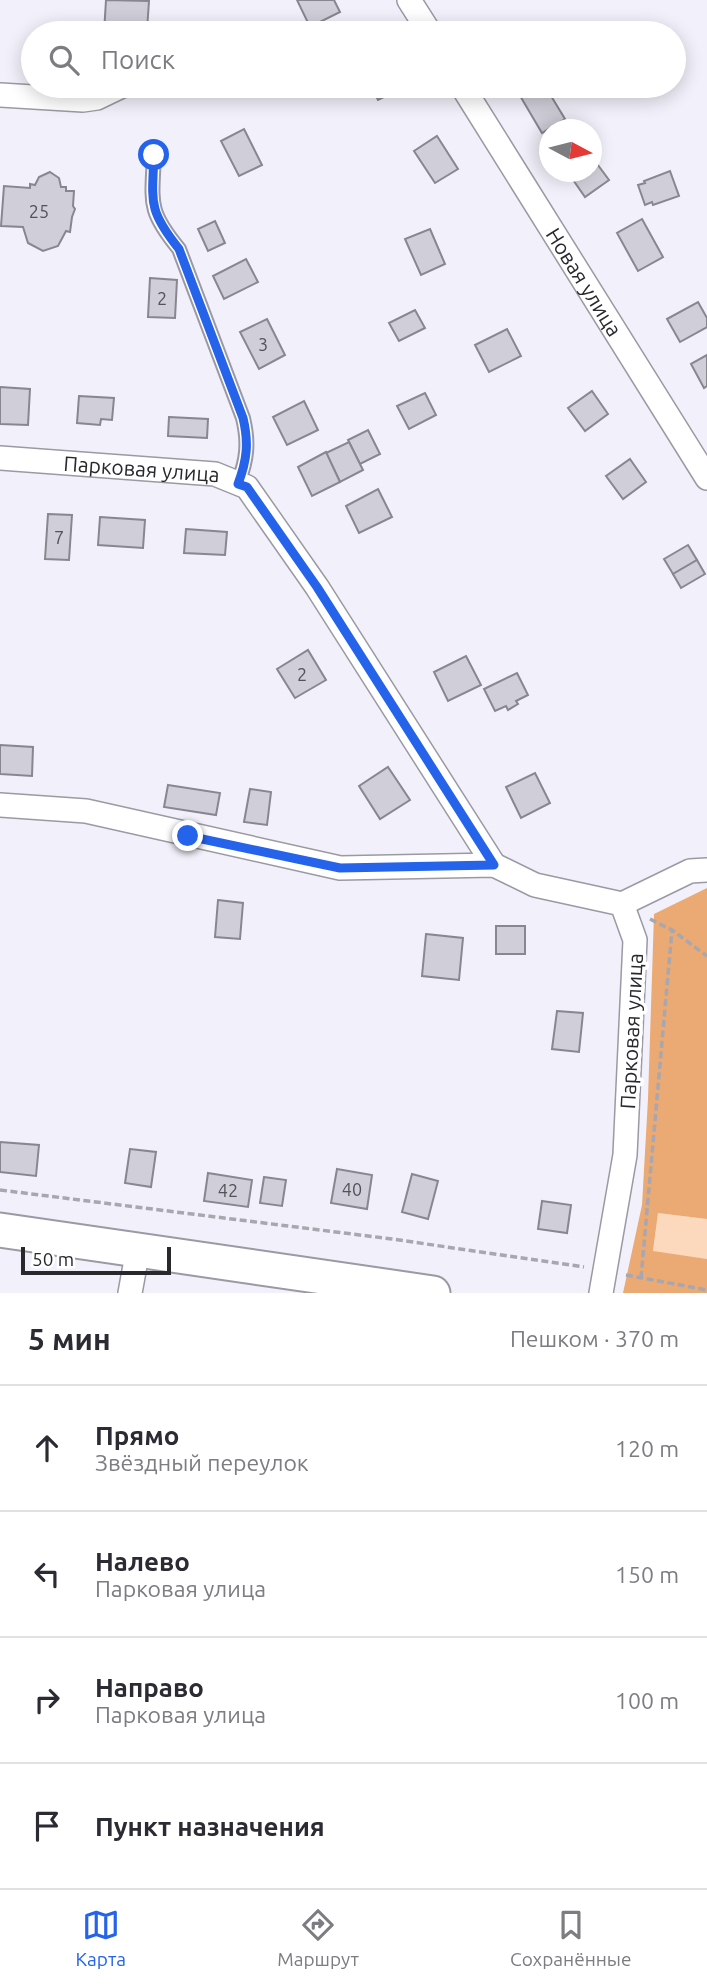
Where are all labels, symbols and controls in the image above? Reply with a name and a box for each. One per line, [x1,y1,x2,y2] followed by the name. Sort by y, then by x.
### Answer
[21,21,686,98] search box
[45,41,83,79] icon: search
[101,45,175,74] text: Поиск
[539,119,602,182] north arrow
[138,139,169,170] route start
[29,201,49,221] house number: 25
[542,223,627,340] street label: Новая улица
[157,288,167,308] house number: 2
[258,334,268,354] house number: 3
[63,451,220,486] street label: Парковая улица
[54,527,64,547] house number: 7
[297,664,307,684] house number: 2
[172,820,203,851] route end
[615,952,647,1110] street label: Парковая улица
[342,1179,362,1199] house number: 40
[218,1180,238,1200] house number: 42
[21,1244,172,1276] scale bar
[32,1248,74,1270] text: 50 m
[28,1322,111,1356] text: 5 мин
[510,1326,679,1351] text: Пешком · 370 m
[95,1421,179,1450] text: Прямо
[28,1429,66,1467] icon: ahead
[615,1436,679,1461] text: 120 m
[95,1450,309,1475] text: Звёздный переулок
[95,1547,190,1576] text: Налево
[28,1555,66,1593] icon: left
[615,1562,679,1587] text: 150 m
[95,1576,266,1601] text: Парковая улица
[95,1673,204,1702] text: Направо
[28,1681,66,1719] icon: right
[615,1688,679,1713] text: 100 m
[95,1702,266,1727] text: Парковая улица
[28,1807,66,1845] icon: arrive
[95,1812,325,1841] text: Пункт назначения
[76,1906,126,1970] tab: Карта
[277,1906,359,1970] tab: Маршрут
[510,1906,632,1970] tab: Сохранённые

